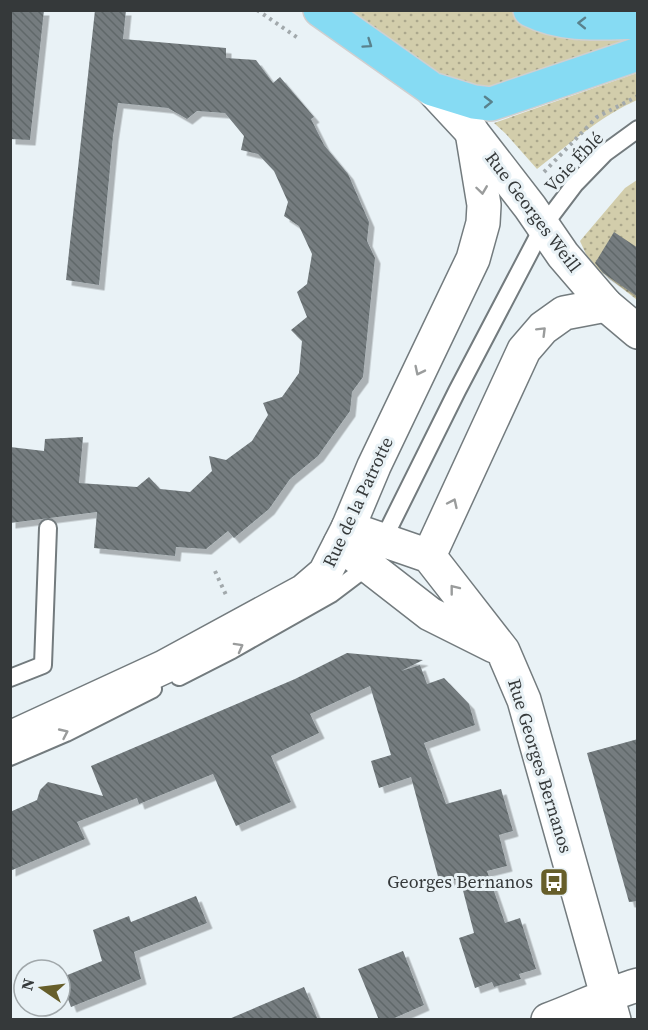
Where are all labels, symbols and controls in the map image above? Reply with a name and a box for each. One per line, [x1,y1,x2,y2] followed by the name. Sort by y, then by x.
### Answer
[578,17,587,29] one-way arrow
[361,37,372,48] one-way arrow
[484,96,493,108] one-way arrow
[539,126,609,197] street label: Voie Éblé
[480,146,587,277] street label: Rue Georges Weill
[476,185,488,195] one-way arrow
[534,327,545,338] one-way arrow
[415,365,427,376] one-way arrow
[316,433,399,571] street label: Rue de la Patrotte
[445,498,457,509] one-way arrow
[450,585,461,596] one-way arrow
[232,642,243,654] one-way arrow
[502,676,579,856] street label: Rue Georges Bernanos
[58,729,69,741] one-way arrow
[538,866,570,898] bus stop icon: Georges Bernanos
[387,869,533,894] place label: Georges Bernanos
[12,958,72,1018] north arrow
[15,976,40,993] text: N

